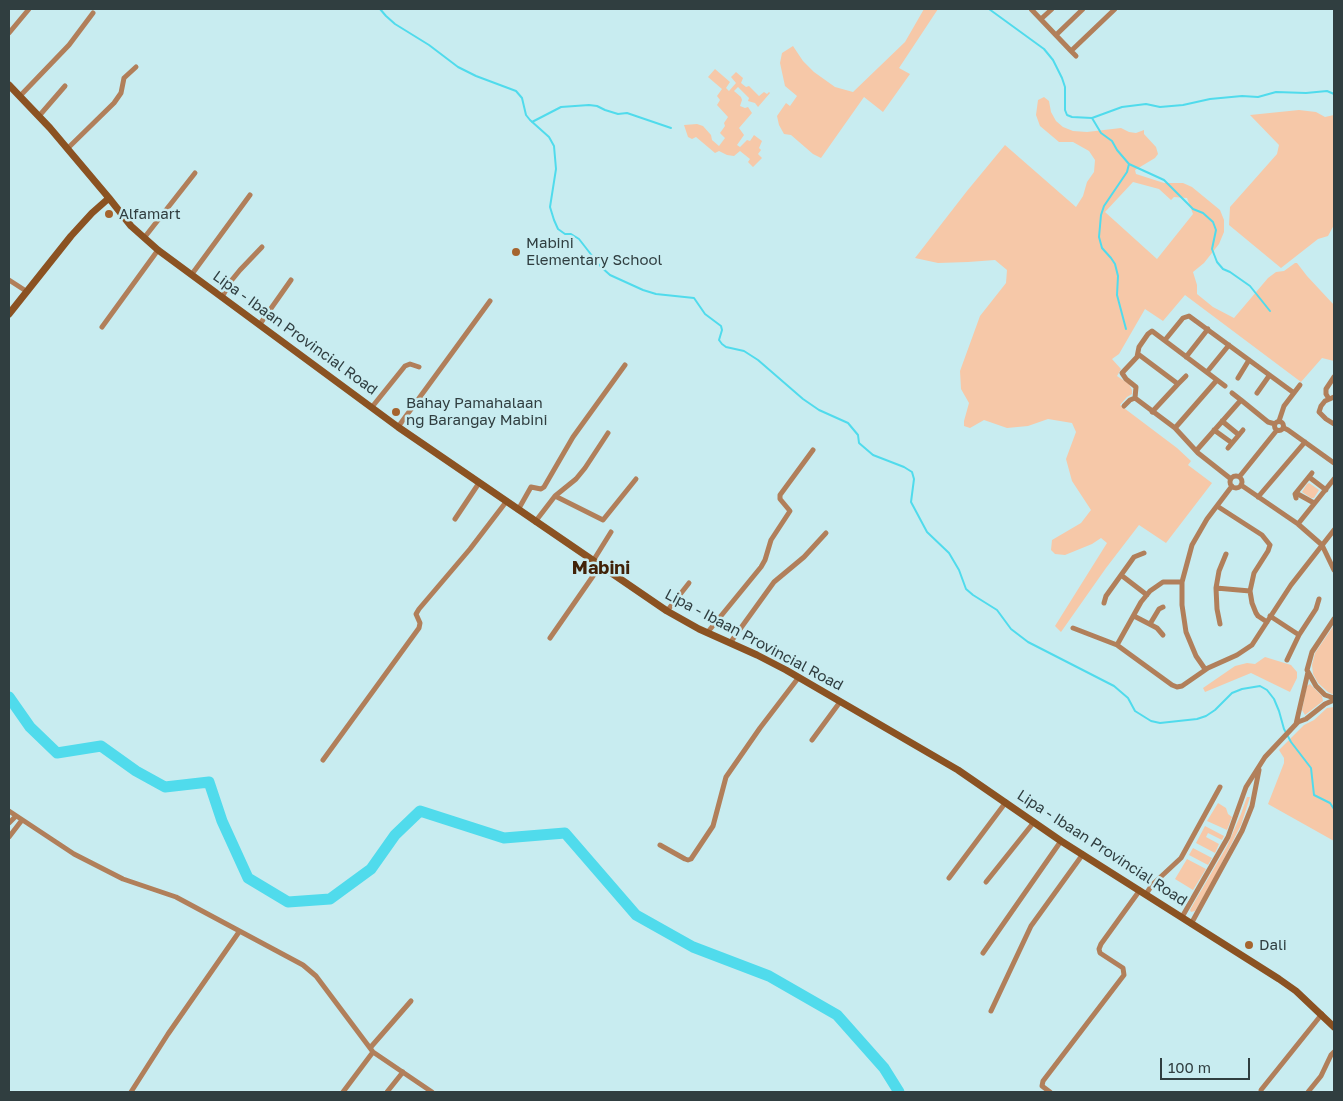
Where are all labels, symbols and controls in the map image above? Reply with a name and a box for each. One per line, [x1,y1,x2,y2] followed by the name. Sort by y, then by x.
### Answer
[119,205,181,223] place label: Alfamart
[103,208,115,220] marker: Alfamart
[526,234,662,269] place label: Mabini Elementary School
[510,246,522,258] marker: Mabini Elementary School
[209,267,381,399] street label: Lipa - Ibaan Provincial Road
[406,394,548,429] place label: Bahay Pamahalaan ng Barangay Mabini
[390,406,402,418] marker: Bahay Pamahalaan ng Barangay Mabini
[572,557,630,579] district label: Mabini
[662,585,846,695] street label: Lipa - Ibaan Provincial Road
[1014,786,1190,910] street label: Lipa - Ibaan Provincial Road
[1259,936,1287,954] place label: Dali
[1243,939,1255,951] marker: Dali
[1163,1048,1253,1080] scale bar
[1168,1058,1211,1076] text: 100 m

